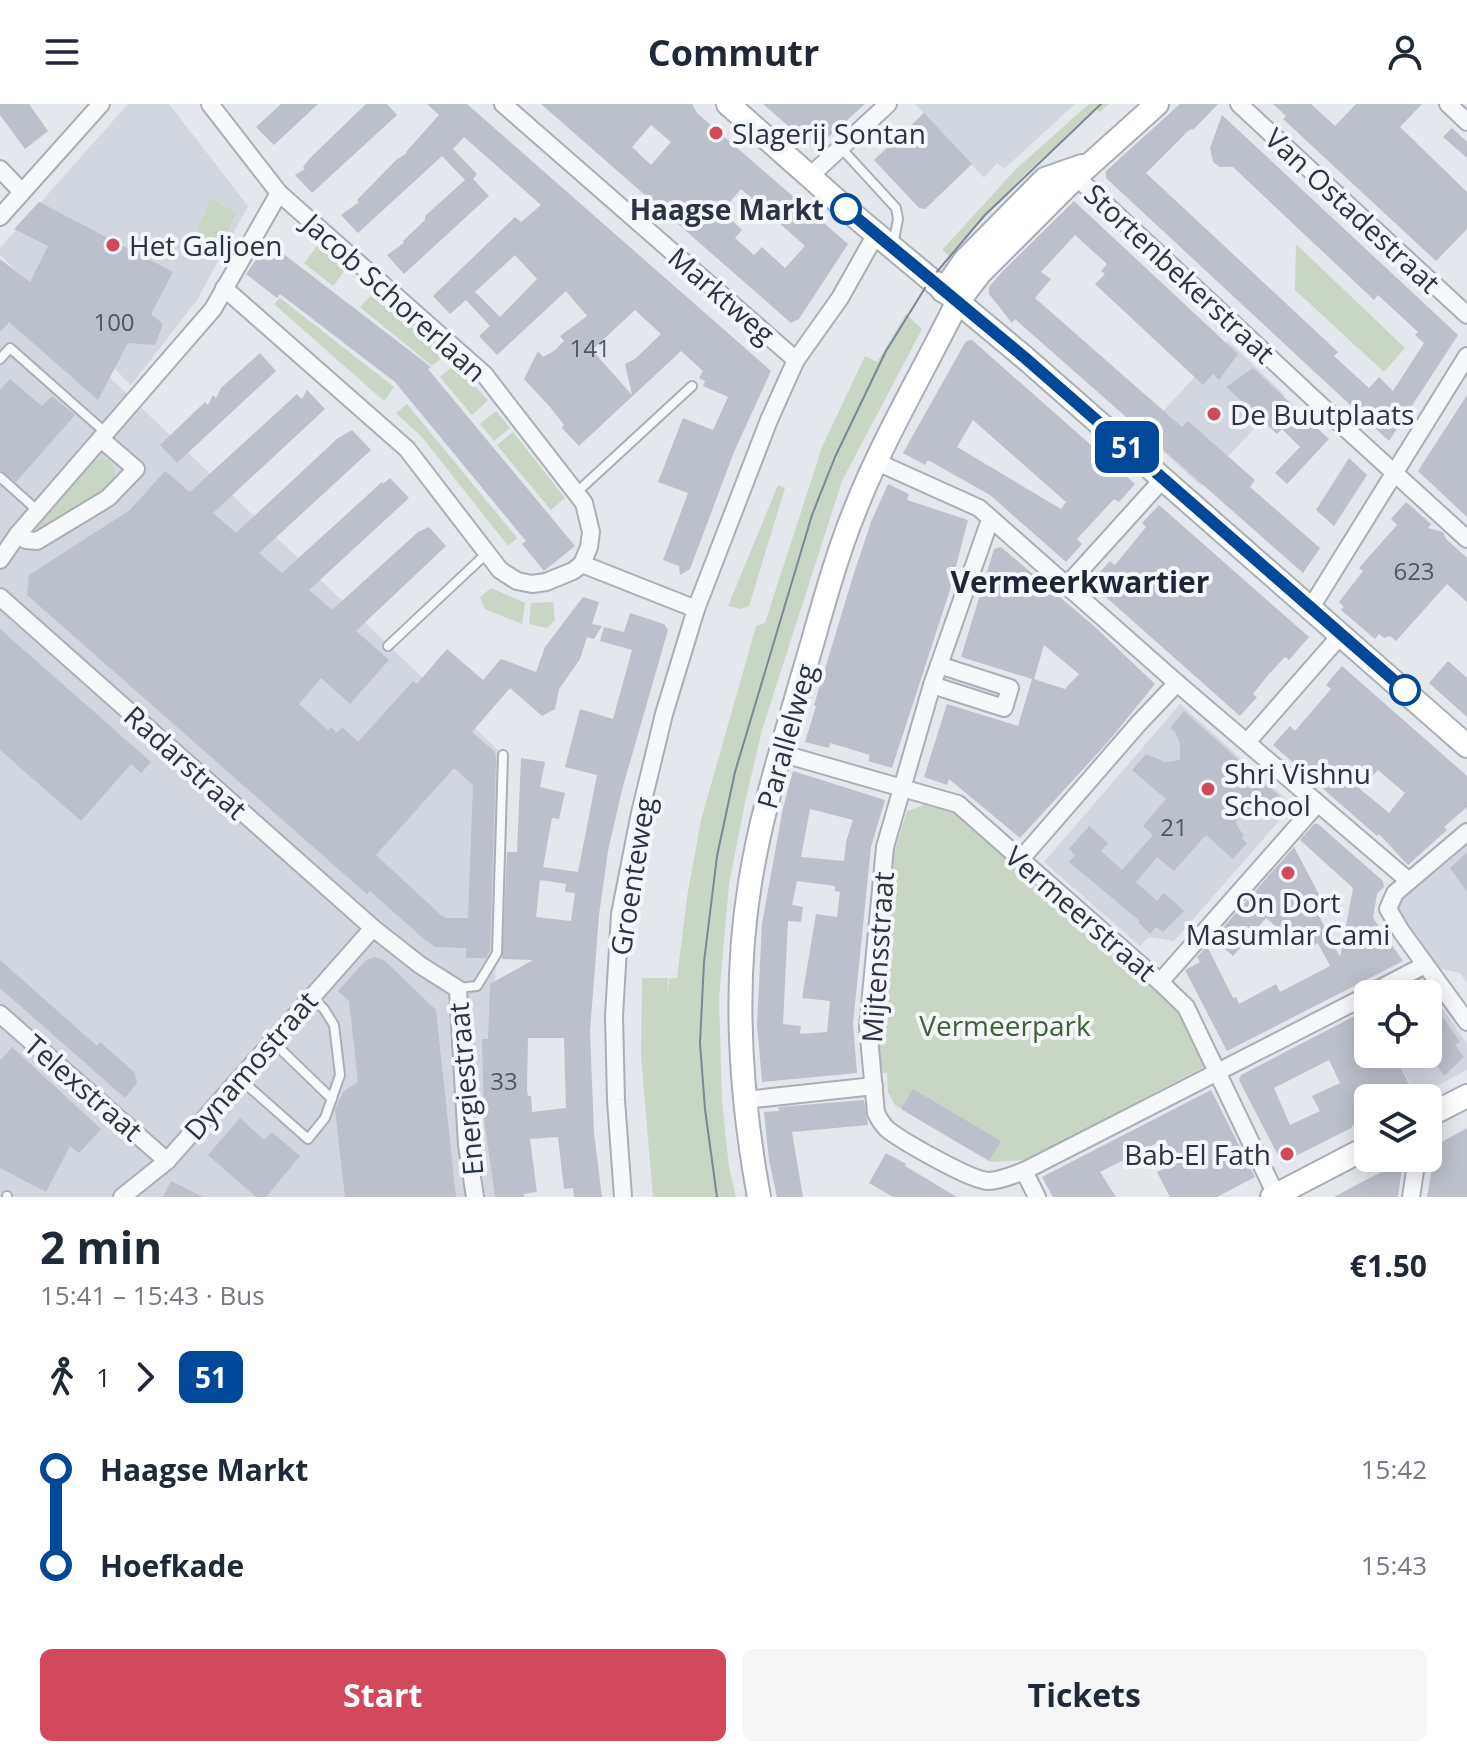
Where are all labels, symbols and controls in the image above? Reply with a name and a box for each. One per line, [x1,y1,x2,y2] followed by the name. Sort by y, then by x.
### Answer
[648,28,819,77] text: Commutr
[40,30,84,74] icon: menu
[1383,30,1427,74] icon: person
[732,114,926,152] place label: Slagerij Sontan
[1257,119,1449,301] street label: Van Ostadestraat
[707,124,725,142] marker: Slagerij Sontan
[1077,175,1283,371] street label: Stortenbekerstraat
[630,190,824,228] place label: Haagse Markt
[831,194,861,224] marker: Haagse Markt
[293,202,495,390] street label: Jacob Schorerlaan
[129,226,282,264] place label: Het Galjoen
[104,236,122,254] marker: Het Galjoen
[661,238,783,352] street label: Marktweg
[93,305,135,338] house number: 100
[569,331,611,364] house number: 141
[1230,395,1414,433] place label: De Buutplaats
[1205,405,1223,423] marker: De Buutplaats
[1091,421,1163,473] line badge: 51
[1111,428,1143,466] text: 51
[1393,554,1435,587] house number: 623
[951,561,1209,602] district label: Vermeerkwartier
[747,659,825,813] street label: Parallelweg
[1390,675,1420,705] unlabelled marker
[116,697,256,827] street label: Radarstraat
[1224,754,1371,824] place label: Shri Vishnu School
[1199,780,1217,798] marker: Shri Vishnu School
[601,794,663,958] street label: Groenteweg
[1160,810,1188,843] house number: 21
[997,837,1165,989] street label: Vermeerstraat
[1279,864,1297,882] marker: On Dort Masumlar Cami
[852,870,902,1044] street label: Mijtensstraat
[1186,883,1390,953] place label: On Dort Masumlar Cami
[1354,980,1442,1172] map controls
[1354,980,1442,1068] button: locate
[175,982,325,1148] street label: Dynamostraat
[438,1001,492,1177] street label: Energiestraat
[919,1006,1091,1044] park label: Vermeerpark
[17,1025,151,1149] street label: Telexstraat
[490,1064,518,1097] house number: 33
[1354,1084,1442,1172] button: layers
[1124,1135,1271,1173] place label: Bab-El Fath
[1278,1145,1296,1163] marker: Bab-El Fath
[40,1217,162,1277] text: 2 min
[1350,1245,1427,1286] text: €1.50
[40,1277,265,1313] text: 15:41 – 15:43 · Bus
[40,1355,84,1399] icon: walk
[123,1355,167,1399] icon: forward
[195,1358,227,1396] text: 51
[96,1359,111,1395] text: 1
[100,1449,308,1490] text: Haagse Markt
[1361,1451,1427,1487] text: 15:42
[100,1545,244,1586] text: Hoefkade
[1361,1547,1427,1583] text: 15:43
[40,1649,726,1741] button: Start
[742,1649,1427,1741] button: Tickets

